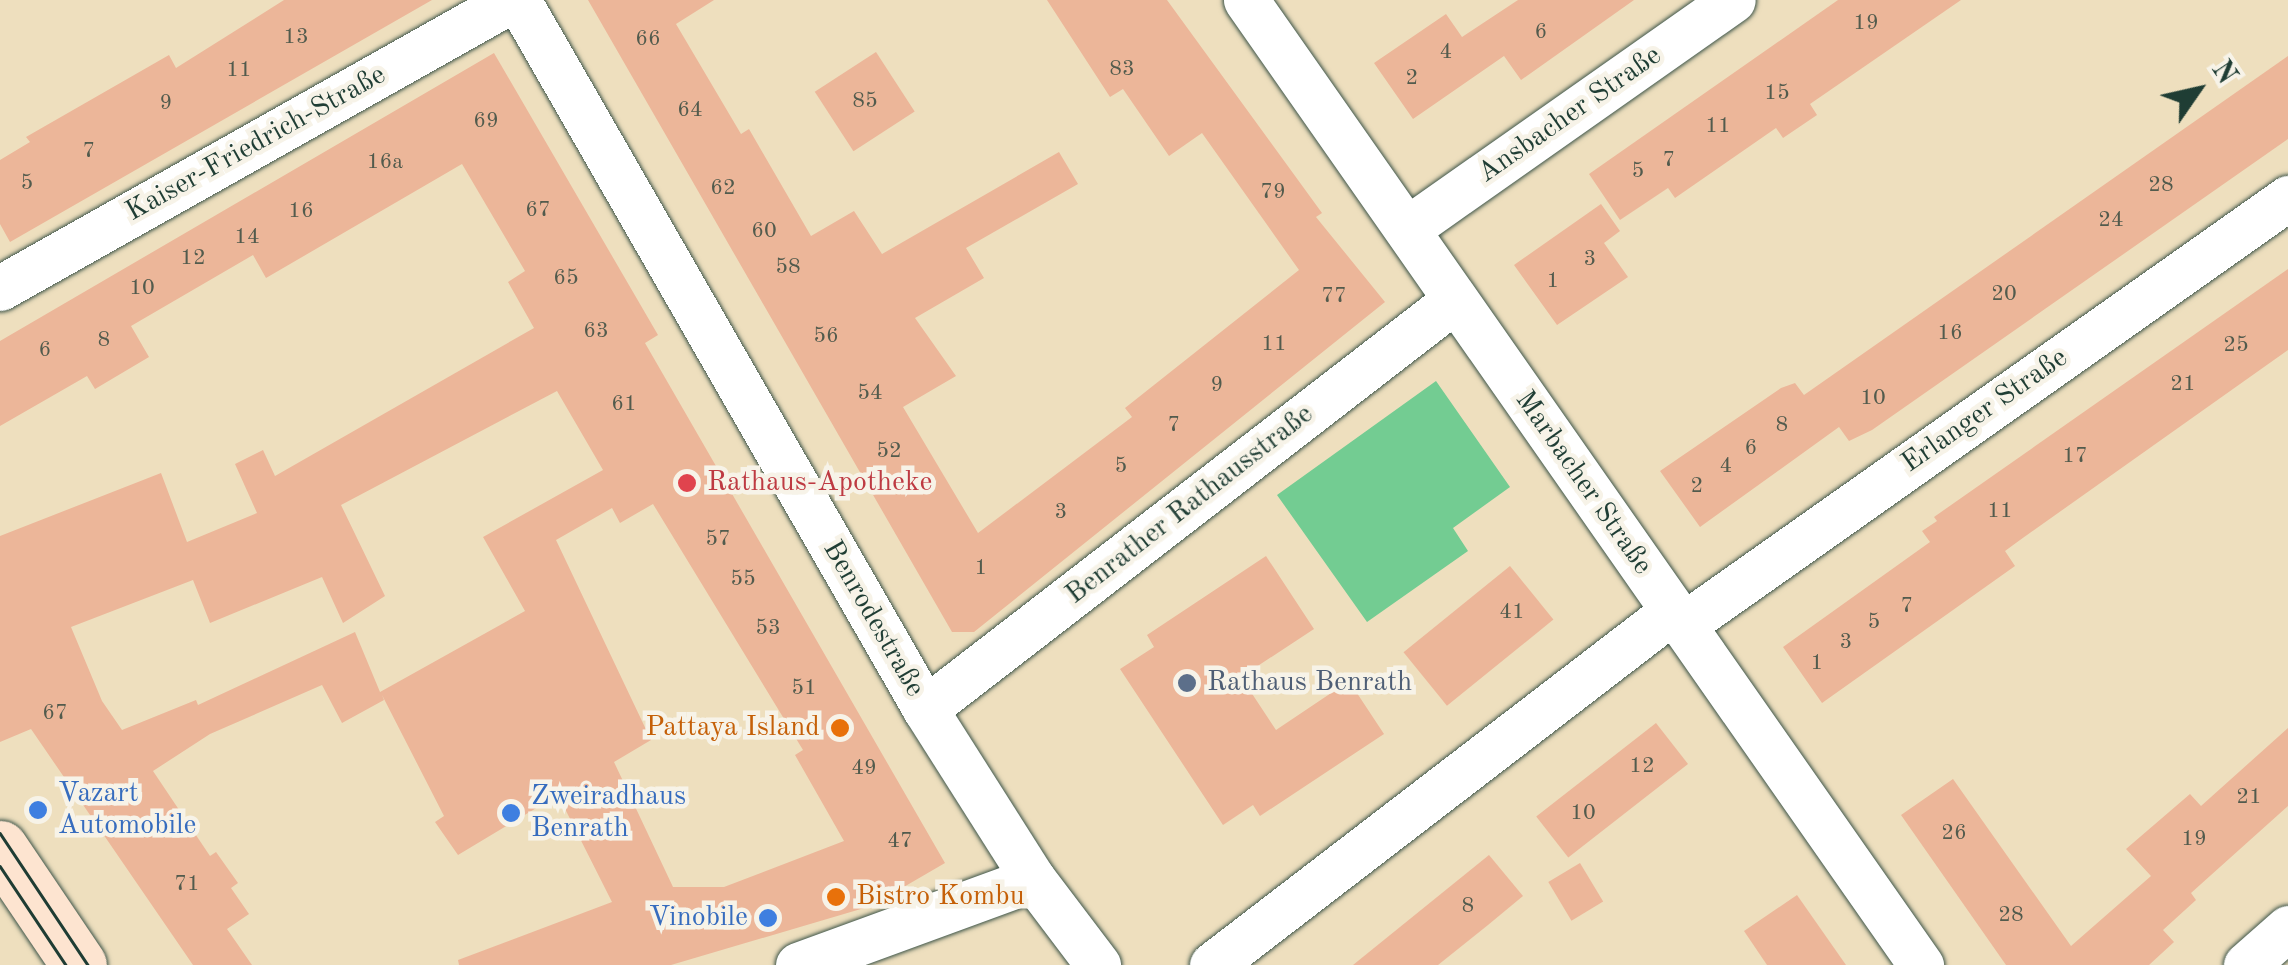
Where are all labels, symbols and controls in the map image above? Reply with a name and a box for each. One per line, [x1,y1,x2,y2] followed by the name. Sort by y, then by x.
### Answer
[1853,11,1879,37] house number: 19
[1535,20,1547,46] house number: 6
[283,25,309,51] house number: 13
[635,27,661,53] house number: 66
[1472,39,1668,191] street label: Ansbacher Straße
[1440,40,1452,66] house number: 4
[2148,40,2248,140] north arrow
[1109,57,1135,83] house number: 83
[2205,57,2240,90] text: N
[226,58,252,84] house number: 11
[120,59,392,229] street label: Kaiser-Friedrich-Straße
[1406,66,1418,92] house number: 2
[1764,81,1790,107] house number: 15
[852,89,878,115] house number: 85
[160,91,172,117] house number: 9
[677,98,703,124] house number: 64
[473,109,499,135] house number: 69
[1705,114,1731,140] house number: 11
[83,139,95,165] house number: 7
[1663,148,1675,174] house number: 7
[367,150,403,176] house number: 16a
[1632,159,1644,185] house number: 5
[21,171,33,197] house number: 5
[2148,173,2174,199] house number: 28
[710,176,736,202] house number: 62
[1260,180,1286,206] house number: 79
[525,198,551,224] house number: 67
[288,199,314,225] house number: 16
[2098,208,2124,234] house number: 24
[751,219,777,245] house number: 60
[234,225,260,251] house number: 14
[180,246,206,272] house number: 12
[1584,247,1596,273] house number: 3
[775,255,801,281] house number: 58
[553,266,579,292] house number: 65
[1547,269,1559,295] house number: 1
[129,276,155,302] house number: 10
[1991,282,2017,308] house number: 20
[1321,284,1347,310] house number: 77
[583,319,609,345] house number: 63
[1937,321,1963,347] house number: 16
[813,324,839,350] house number: 56
[98,328,110,354] house number: 8
[1261,332,1287,358] house number: 11
[2223,333,2249,359] house number: 25
[39,338,51,364] house number: 6
[1896,341,2074,481] street label: Erlanger Straße
[2170,372,2196,398] house number: 21
[1211,373,1223,399] house number: 9
[857,381,883,407] house number: 54
[1507,385,1659,581] street label: Marbacher Straße
[1860,386,1886,412] house number: 10
[611,392,637,418] house number: 61
[1060,398,1320,612] street label: Benrather Rathausstraße
[1168,413,1180,439] house number: 7
[1776,413,1788,439] house number: 8
[1745,436,1757,462] house number: 6
[876,439,902,465] house number: 52
[2062,444,2088,470] house number: 17
[1115,454,1127,480] house number: 5
[1720,454,1732,480] house number: 4
[707,466,932,500] place label: Rathaus-Apotheke
[676,472,698,494] marker: Rathaus-Apotheke
[1691,474,1703,500] house number: 2
[1987,499,2013,525] house number: 11
[1055,500,1067,526] house number: 3
[705,527,731,553] house number: 57
[815,535,931,703] street label: Benrodestraße
[975,556,987,582] house number: 1
[730,567,756,593] house number: 55
[1901,594,1913,620] house number: 7
[1499,600,1525,626] house number: 41
[1868,610,1880,636] house number: 5
[755,616,781,642] house number: 53
[1840,630,1852,656] house number: 3
[1811,651,1823,677] house number: 1
[1207,666,1412,700] place label: Rathaus Benrath
[1176,672,1198,694] marker: Rathaus Benrath
[791,676,817,702] house number: 51
[42,701,68,727] house number: 67
[645,711,820,745] place label: Pattaya Island
[829,717,851,739] marker: Pattaya Island
[1629,754,1655,780] house number: 12
[851,756,877,782] house number: 49
[58,777,196,843] place label: Vazart Automobile
[531,780,686,846] place label: Zweiradhaus Benrath
[2236,785,2262,811] house number: 21
[27,799,49,821] marker: Vazart Automobile
[1570,801,1596,827] house number: 10
[500,802,522,824] marker: Zweiradhaus Benrath
[1941,821,1967,847] house number: 26
[2181,827,2207,853] house number: 19
[887,829,913,855] house number: 47
[174,872,200,898] house number: 71
[856,880,1025,914] place label: Bistro Kombu
[825,886,847,908] marker: Bistro Kombu
[1462,894,1474,920] house number: 8
[649,901,748,935] place label: Vinobile
[1998,903,2024,929] house number: 28
[757,907,779,929] marker: Vinobile

